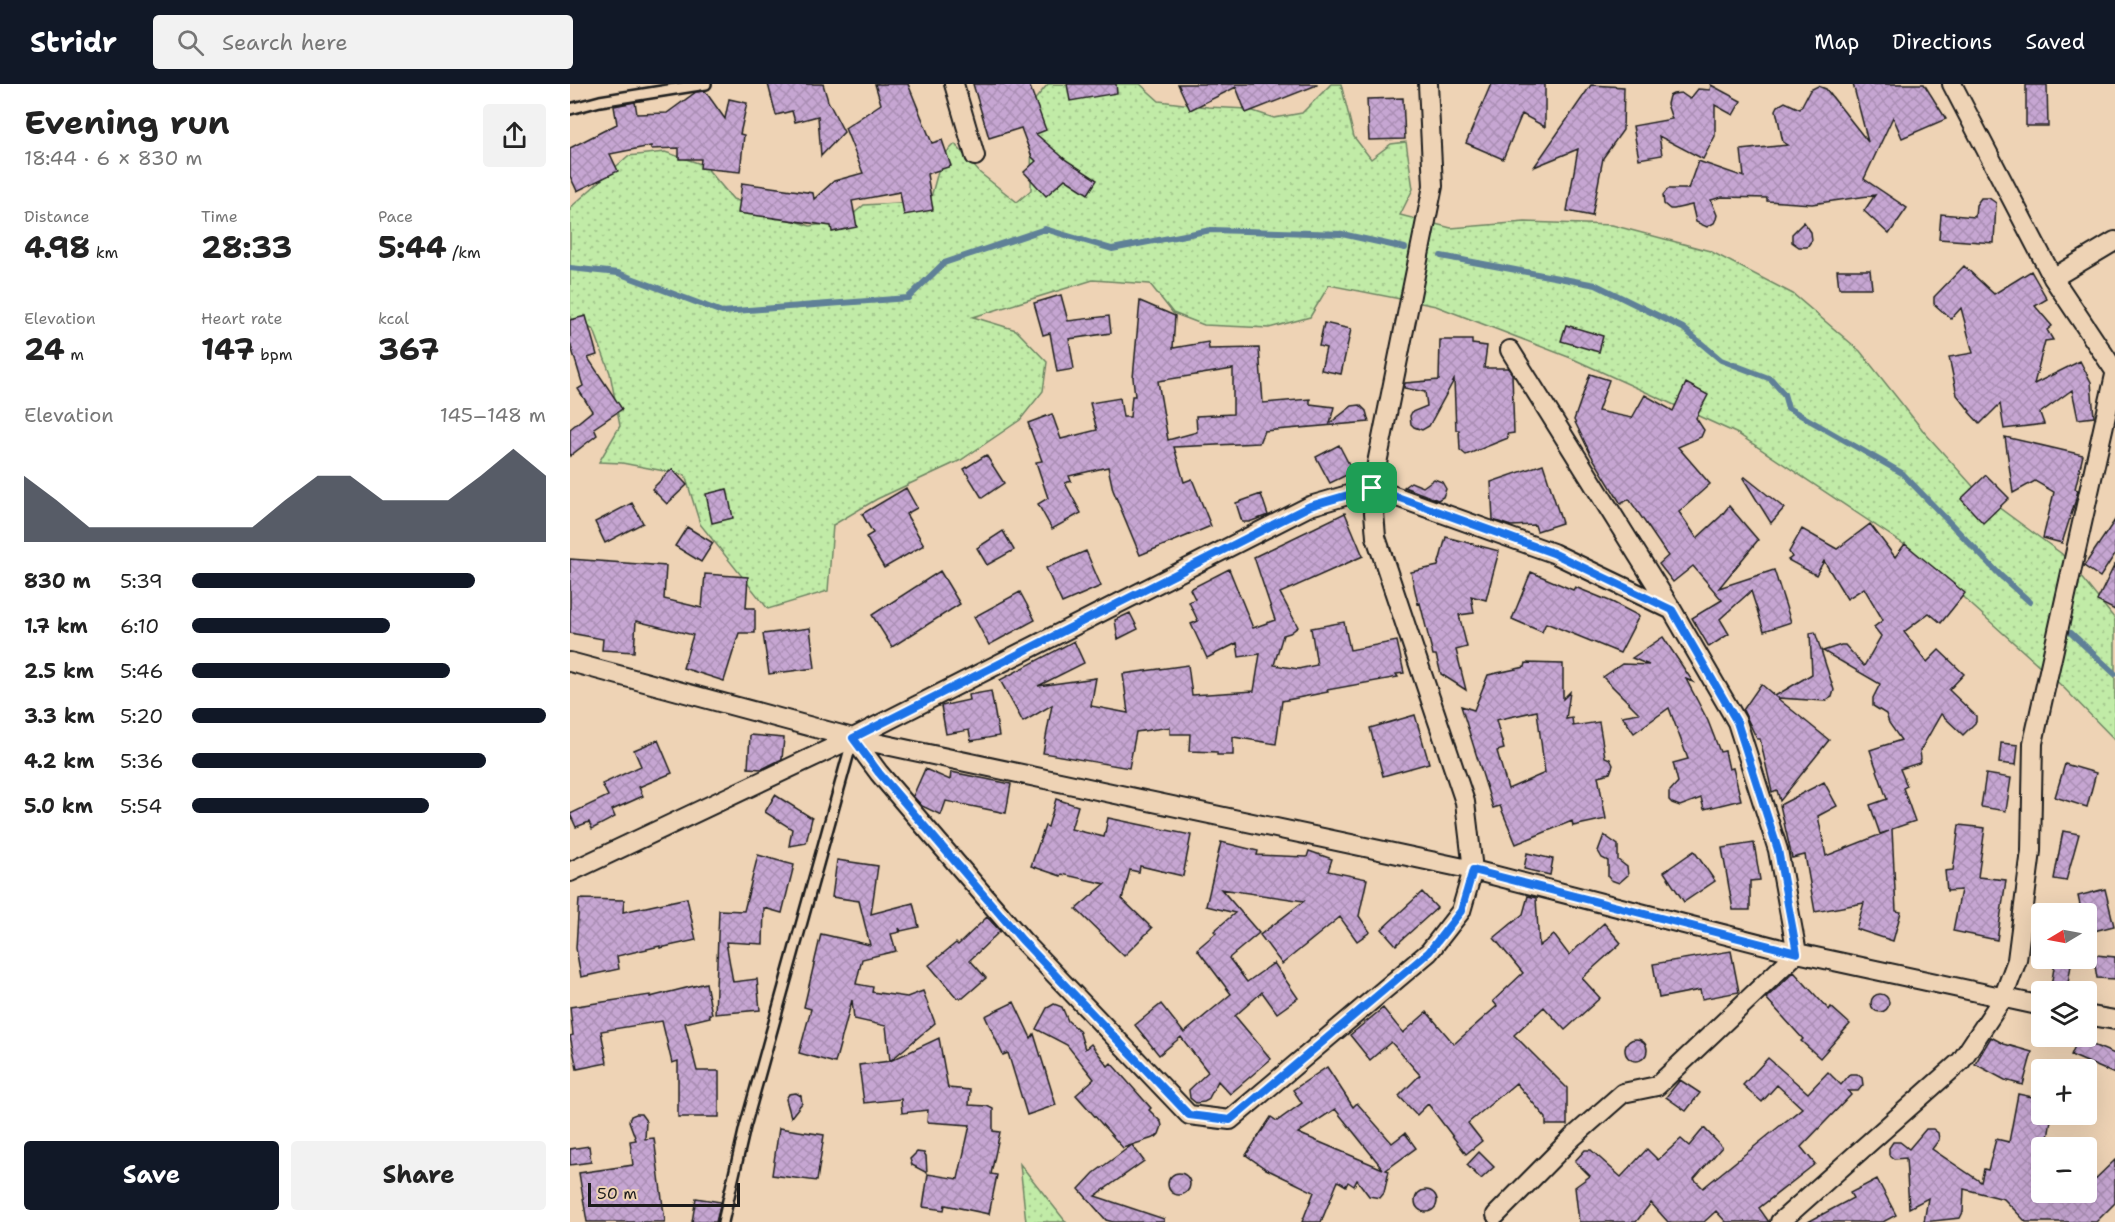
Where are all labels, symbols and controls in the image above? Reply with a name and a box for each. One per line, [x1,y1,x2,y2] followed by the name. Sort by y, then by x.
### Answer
[153,15,573,69] search box
[30,23,117,61] text: Stridr
[174,26,207,59] icon: search
[222,28,348,57] text: Search here
[1814,28,1859,56] text: Map
[1892,28,1992,56] text: Directions
[2025,28,2085,56] text: Saved
[24,100,230,145] text: Evening run
[483,104,546,167] button: share
[24,145,202,171] text: 18:44 · 6 × 830 m
[24,206,90,227] text: Distance
[201,206,238,227] text: Time
[378,206,413,227] text: Pace
[24,227,90,268] text: 4.98
[201,227,292,268] text: 28:33
[378,227,447,268] text: 5:44
[90,242,118,263] text: km
[447,242,481,263] text: /km
[24,308,96,329] text: Elevation
[201,308,283,329] text: Heart rate
[378,308,409,329] text: kcal
[24,329,65,370] text: 24
[201,329,255,370] text: 147
[378,329,439,370] text: 367
[65,344,84,365] text: m
[255,344,292,365] text: bpm
[24,402,114,428] text: Elevation
[440,402,546,428] text: 145–148 m
[1346,462,1397,513] pin
[1355,471,1388,504] icon: arrive
[24,568,91,594] text: 830 m
[120,568,163,594] text: 5:39
[24,613,88,639] text: 1.7 km
[120,613,159,639] text: 6:10
[24,658,94,684] text: 2.5 km
[120,658,163,684] text: 5:46
[24,703,95,729] text: 3.3 km
[120,703,163,729] text: 5:20
[24,748,94,774] text: 4.2 km
[120,748,163,774] text: 5:36
[24,793,93,819] text: 5.0 km
[120,793,162,819] text: 5:54
[2031,903,2097,969] north arrow
[2031,903,2097,1203] map controls
[2031,981,2097,1047] button: layers
[2031,1059,2097,1125] button: +
[2031,1137,2097,1203] button: −
[24,1141,279,1210] button: Save
[291,1141,546,1210] button: Share
[588,1180,740,1208] scale bar
[597,1183,637,1204] text: 50 m

